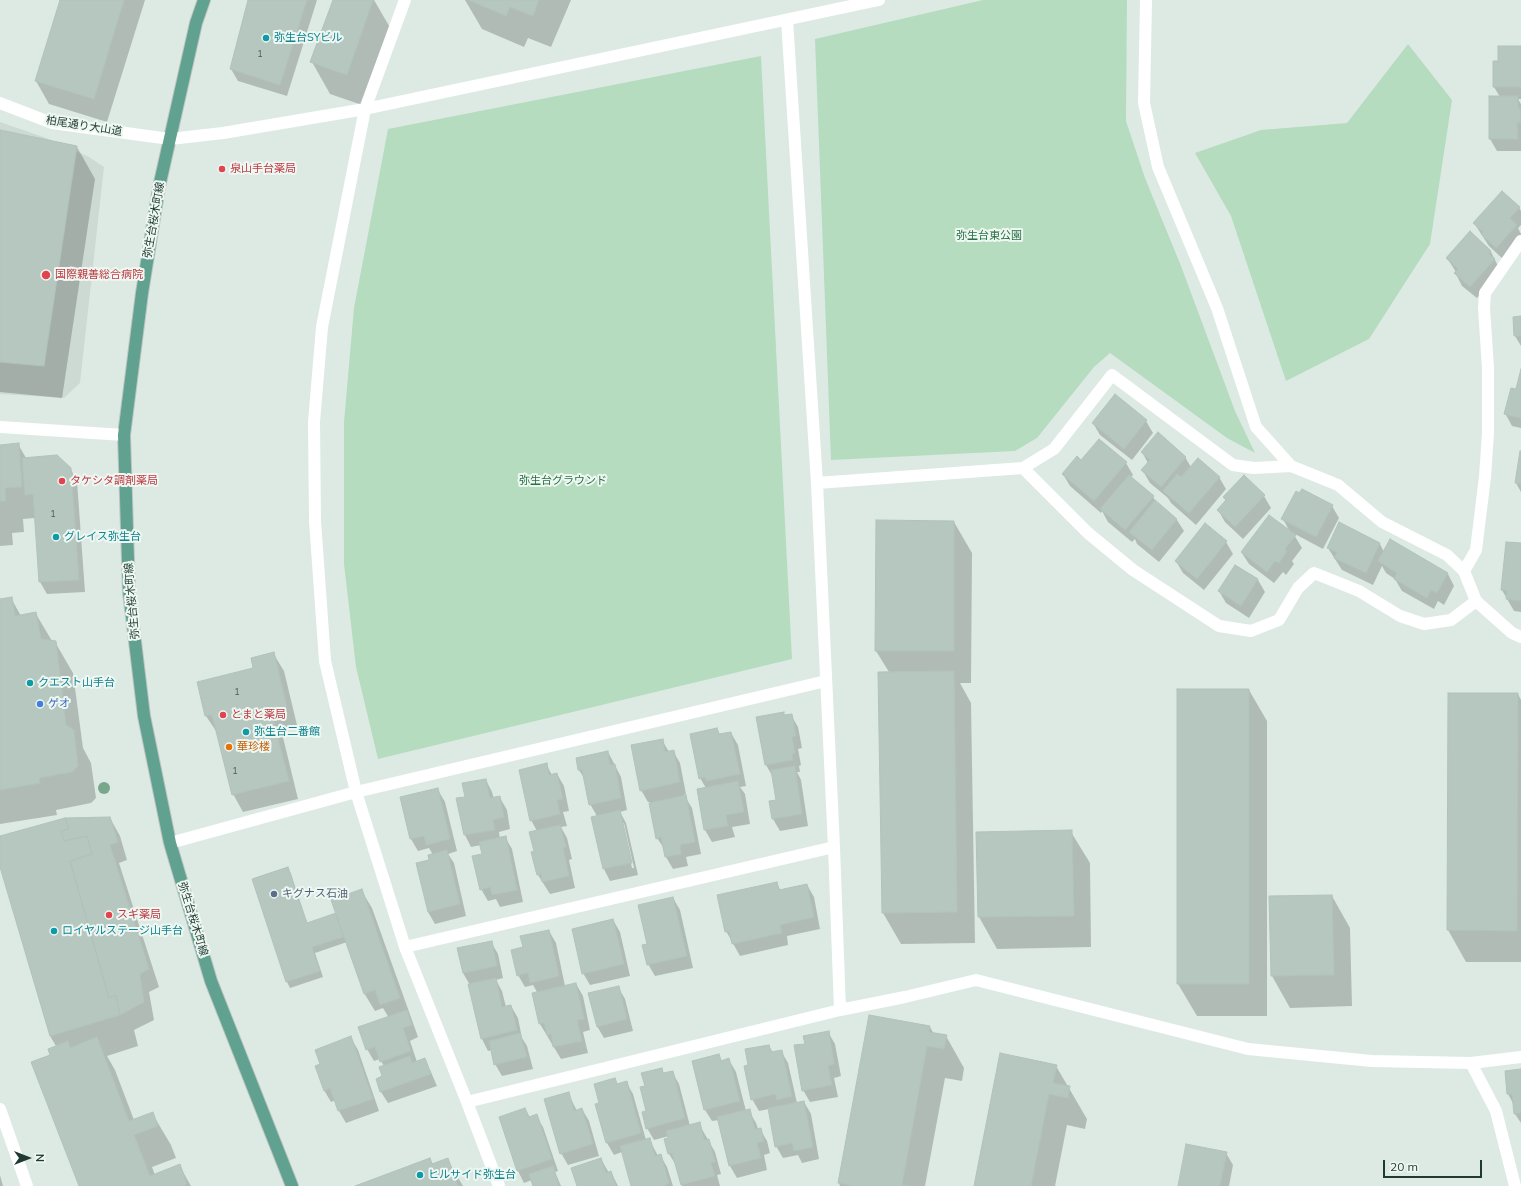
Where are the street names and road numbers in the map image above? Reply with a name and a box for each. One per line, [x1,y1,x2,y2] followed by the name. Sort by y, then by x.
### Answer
[45,113,123,139] street label: 柏尾通り大山道
[141,181,167,259] street label: 弥生台桜木町線
[122,562,142,640] street label: 弥生台桜木町線
[175,880,211,958] street label: 弥生台桜木町線

